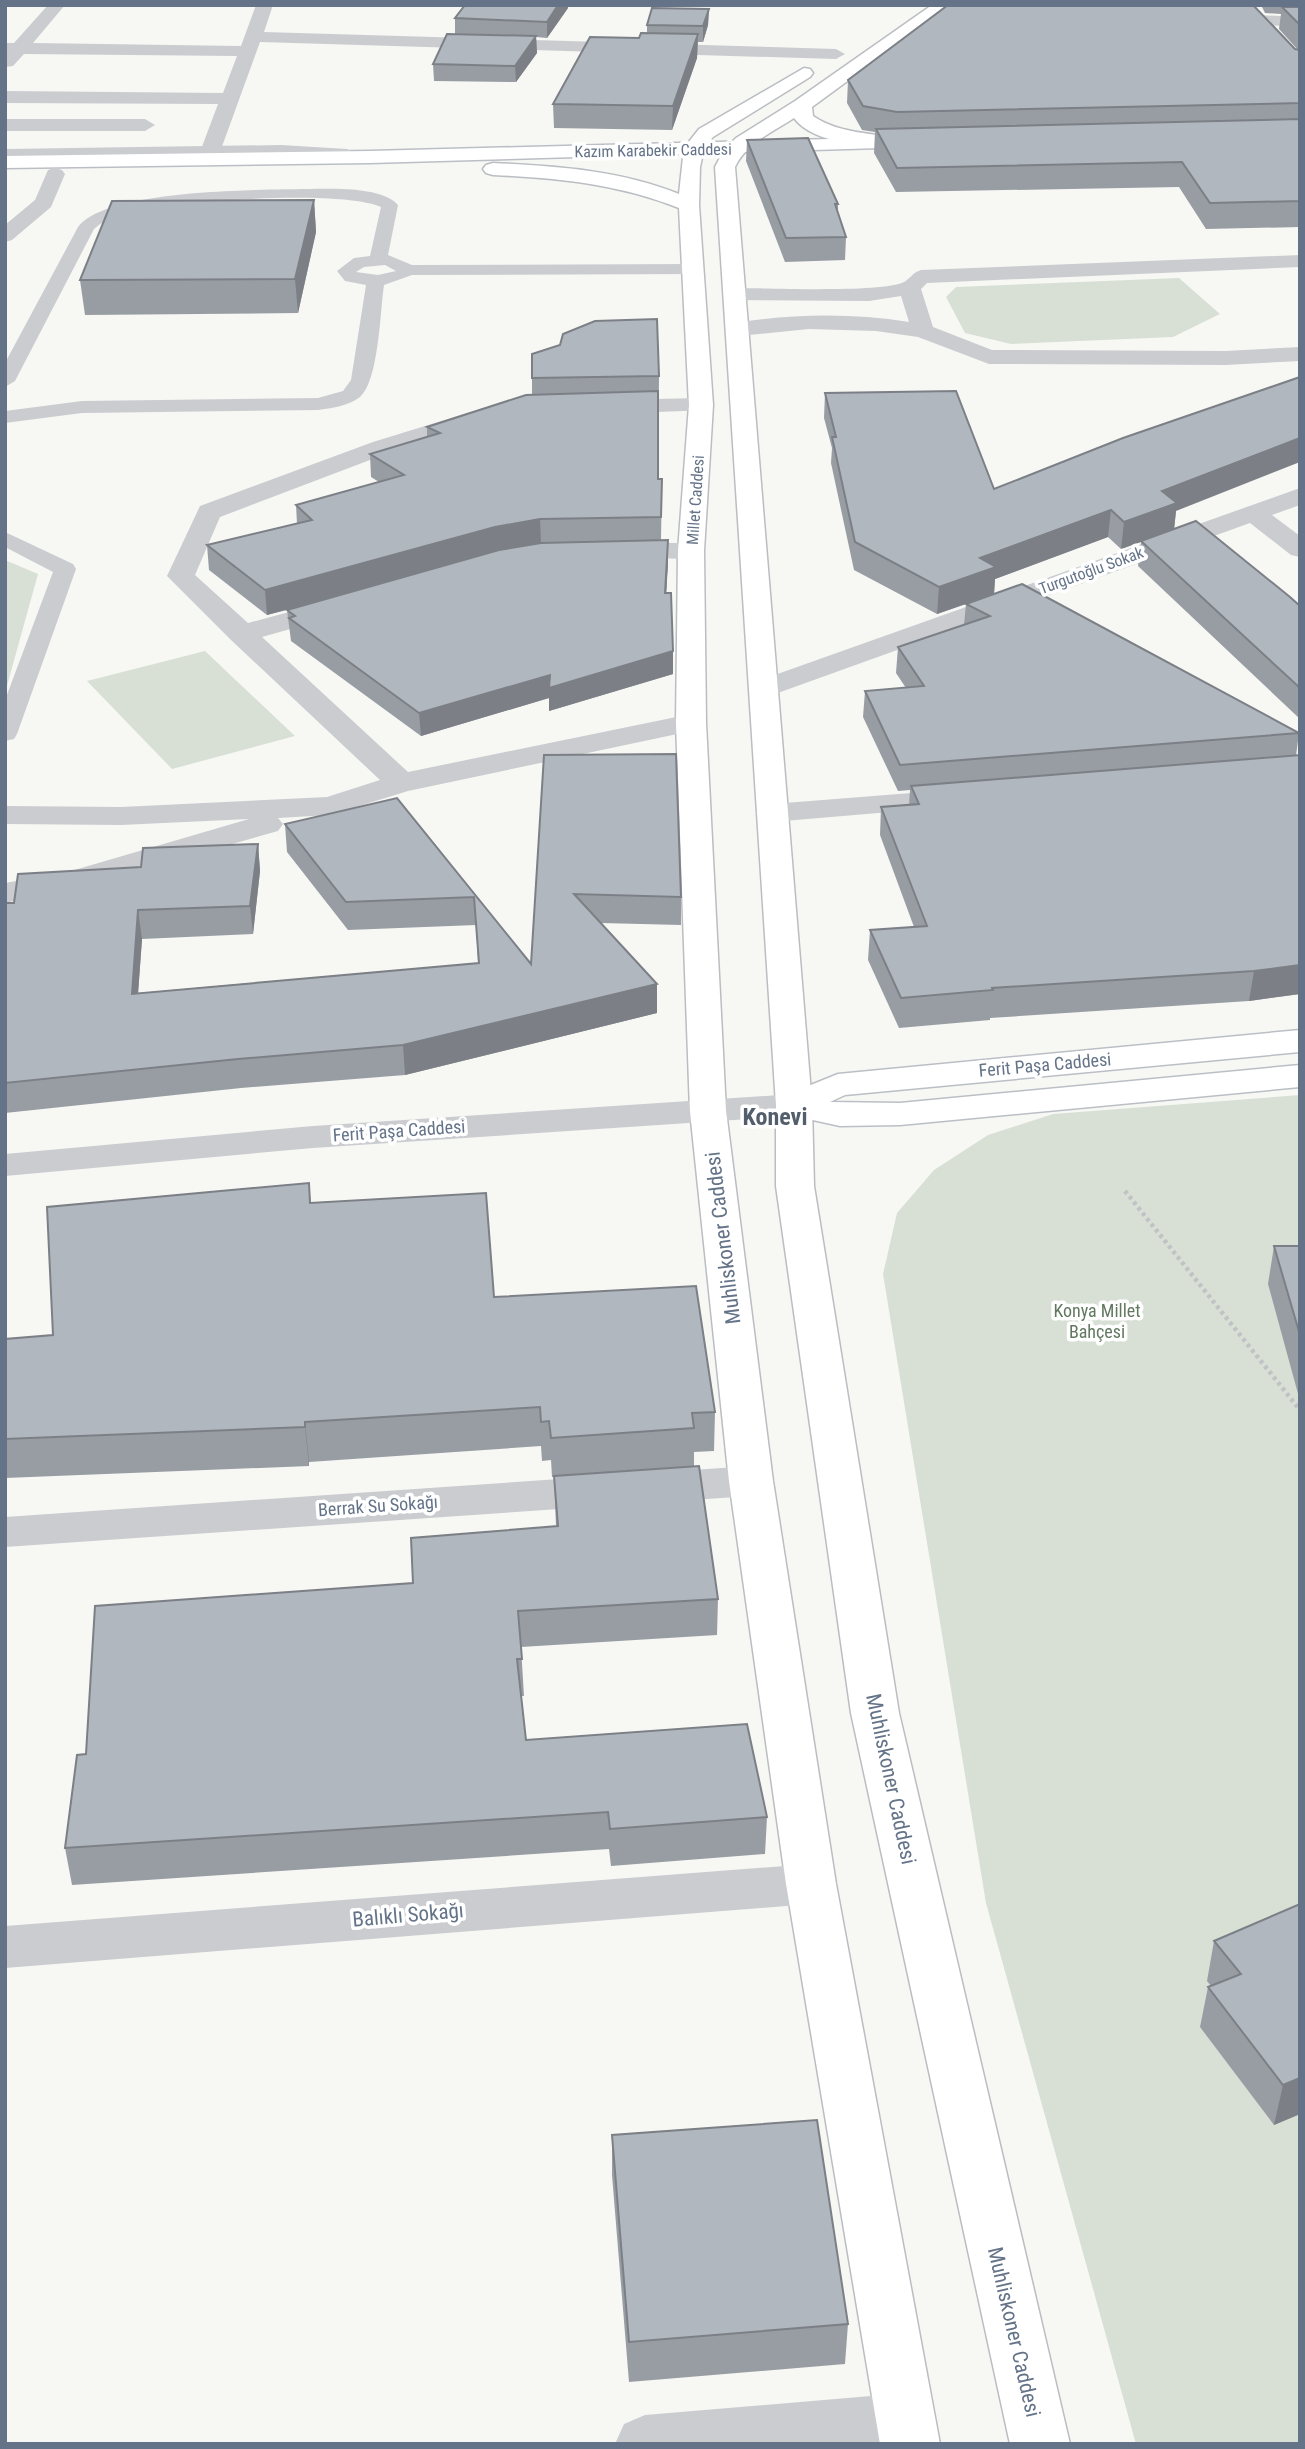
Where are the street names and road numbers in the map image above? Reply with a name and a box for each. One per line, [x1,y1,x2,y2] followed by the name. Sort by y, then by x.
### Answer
[574,140,732,161] street label: Kazım Karabekir Caddesi
[683,454,708,546] street label: Millet Caddesi
[1036,543,1147,598] street label: Turgutoğlu Sokak
[978,1048,1112,1081] street label: Ferit Paşa Caddesi
[332,1115,466,1146] street label: Ferit Paşa Caddesi
[701,1150,745,1326] street label: Muhliskoner Caddesi
[317,1491,439,1520] street label: Berrak Su Sokağı
[861,1692,921,1866] street label: Muhliskoner Caddesi
[351,1898,465,1932] street label: Balıklı Sokağı
[983,2245,1045,2419] street label: Muhliskoner Caddesi

